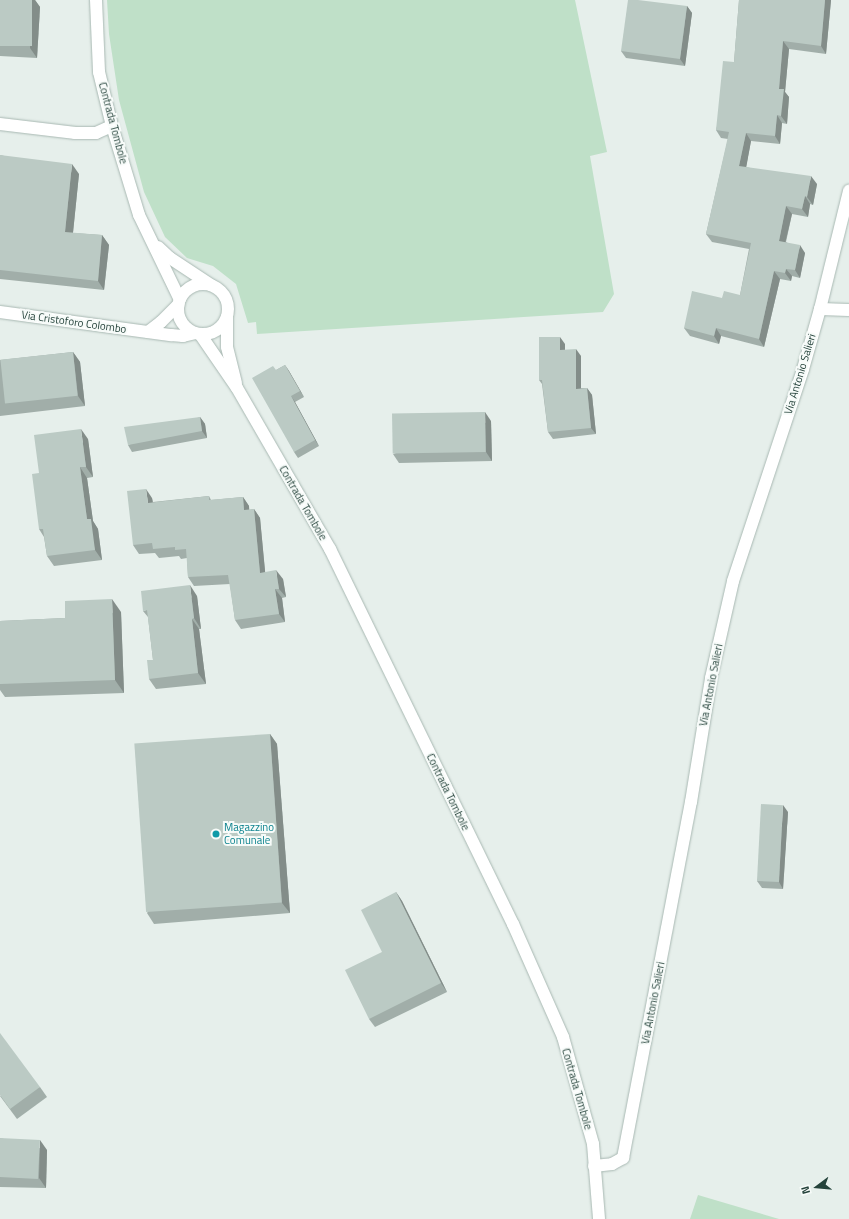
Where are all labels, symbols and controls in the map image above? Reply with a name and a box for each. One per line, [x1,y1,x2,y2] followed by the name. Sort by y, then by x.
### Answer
[96,81,130,165] street label: Contrada Tombole
[21,308,127,336] street label: Via Cristoforo Colombo
[781,332,819,416] street label: Via Antonio Salieri
[276,463,330,543] street label: Contrada Tombole
[697,643,725,727] street label: Via Antonio Salieri
[424,751,472,833] street label: Contrada Tombole
[224,821,274,847] place label: Magazzino Comunale
[211,829,221,839] marker: Magazzino Comunale
[639,961,667,1045] street label: Via Antonio Salieri
[559,1047,595,1131] street label: Contrada Tombole
[797,1167,837,1207] north arrow
[797,1184,814,1196] text: N

